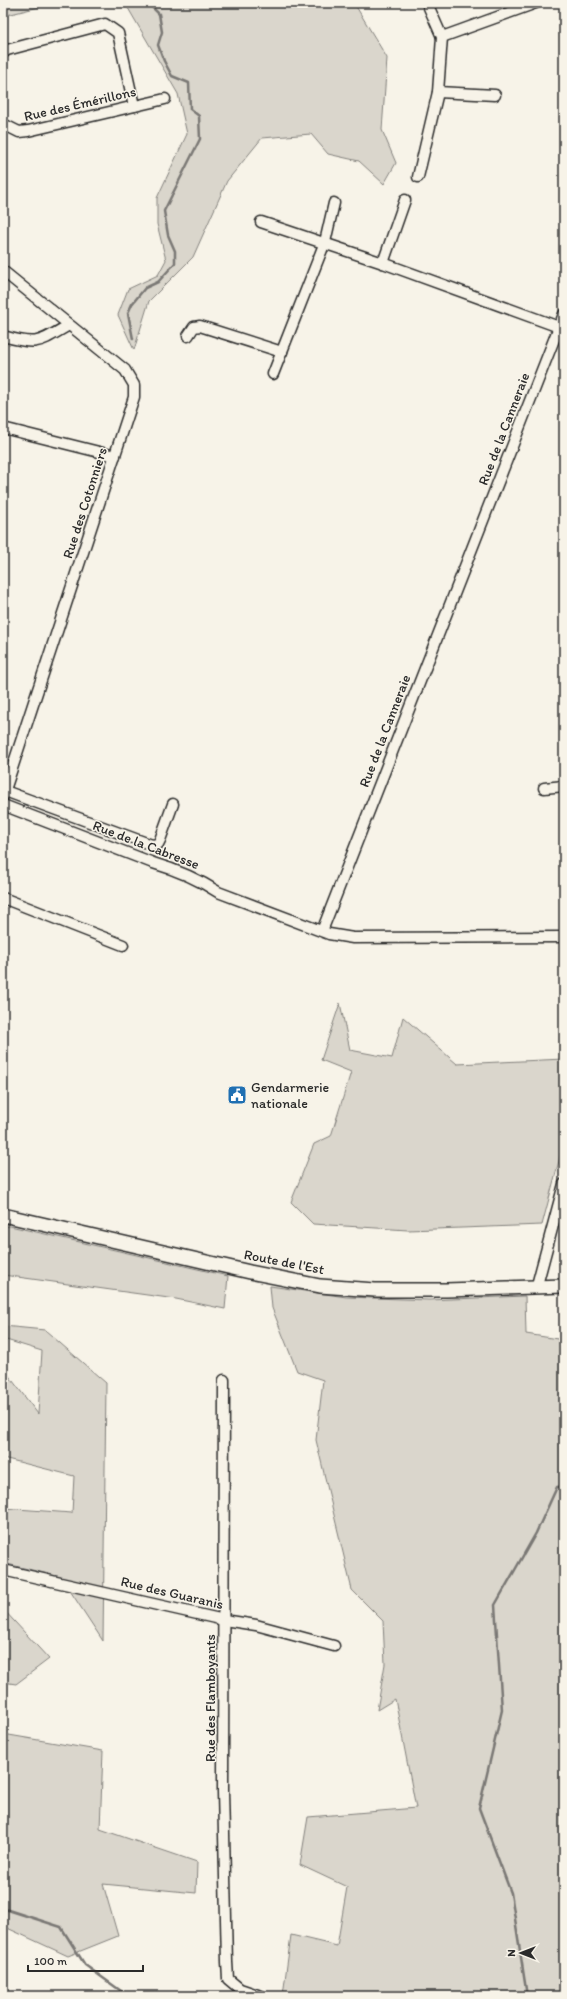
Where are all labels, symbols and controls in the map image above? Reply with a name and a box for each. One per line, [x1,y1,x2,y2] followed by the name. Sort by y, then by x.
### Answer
[22,83,138,125] street label: Rue des Émérillons
[475,370,533,488] street label: Rue de la Canneraie
[59,445,111,561] street label: Rue des Cotonniers
[356,672,414,790] street label: Rue de la Canneraie
[90,817,202,873] street label: Rue de la Cabresse
[251,1079,330,1112] place label: Gendarmerie nationale
[226,1084,248,1106] public building icon: Gendarmerie nationale
[242,1246,326,1278] street label: Route de l'Est
[119,1573,225,1613] street label: Rue des Guaranis
[202,1634,219,1762] street label: Rue des Flamboyants
[501,1933,541,1973] north arrow
[28,1947,143,1973] scale bar
[505,1949,518,1957] text: N
[34,1954,67,1968] text: 100 m

